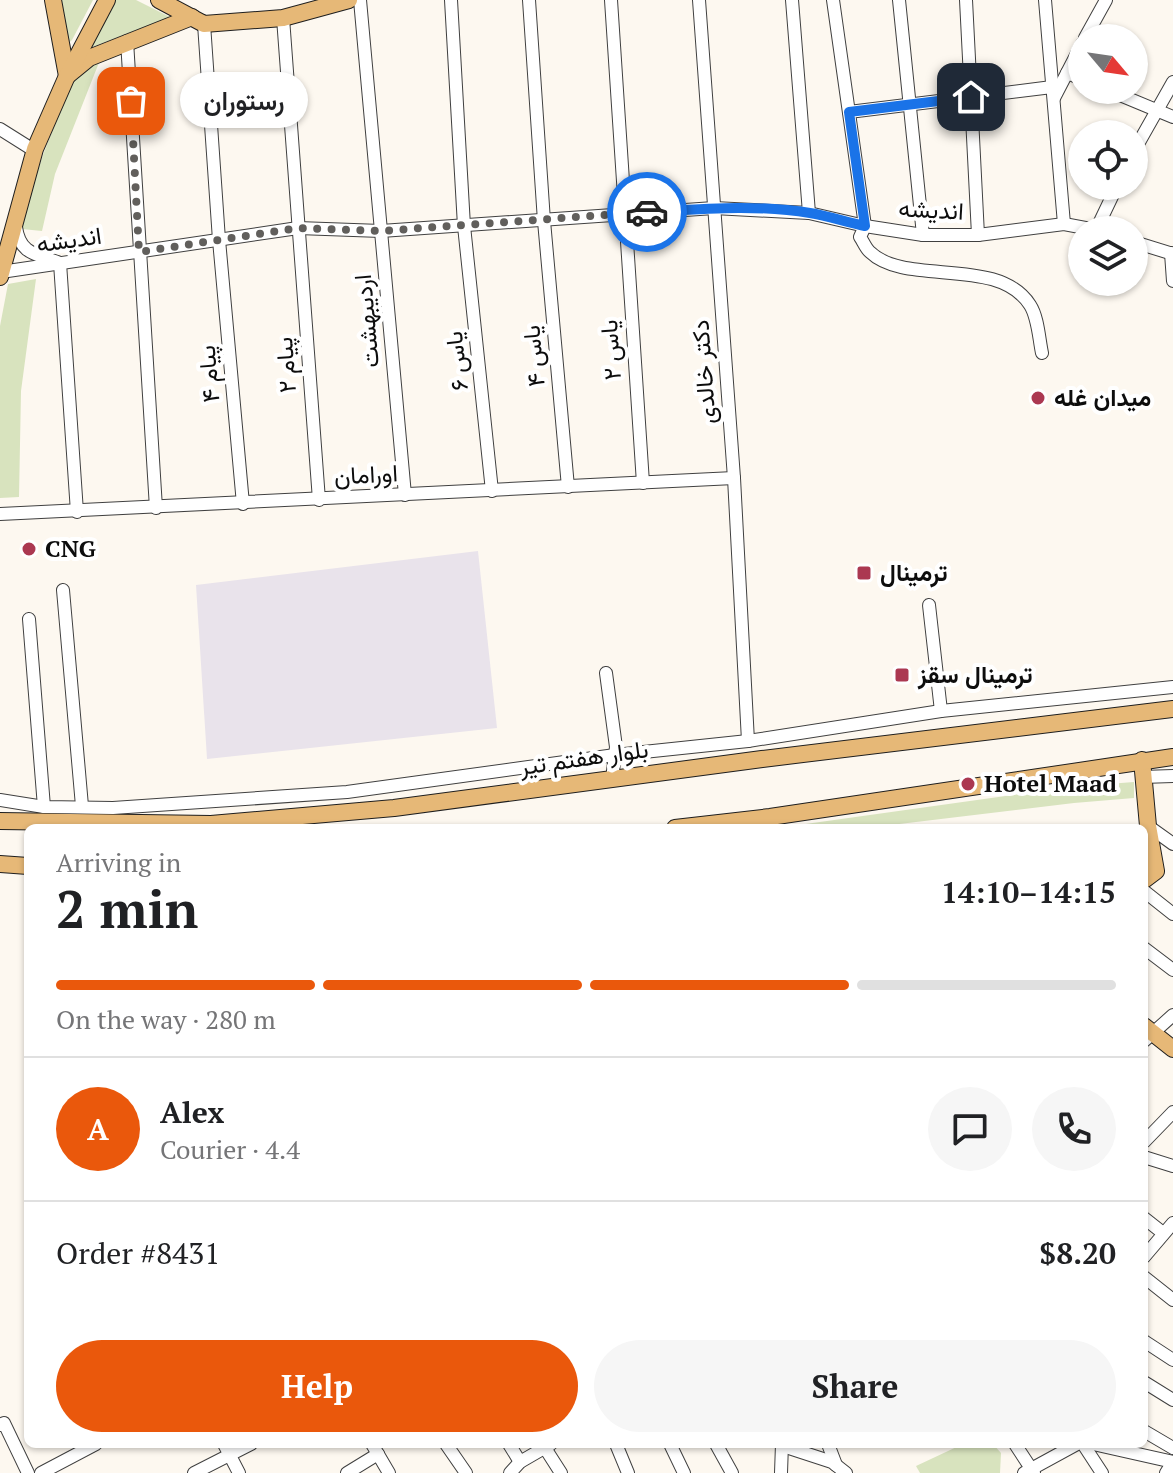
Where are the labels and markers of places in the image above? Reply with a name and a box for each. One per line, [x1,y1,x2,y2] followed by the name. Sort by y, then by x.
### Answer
[937,63,1005,131] pin
[97,67,165,135] pin
[179,73,307,129] callout: رستوران
[1054,381,1151,413] place label: میدان غله
[1029,389,1047,407] marker: میدان غله
[45,532,96,564] place label: CNG
[20,540,38,558] marker: CNG
[880,556,948,588] place label: ترمینال
[855,564,873,582] marker: ترمینال
[917,658,1033,690] place label: ترمینال سقز
[893,666,911,684] marker: ترمینال سقز
[984,767,1118,799] place label: Hotel Maad
[959,775,977,793] marker: Hotel Maad

